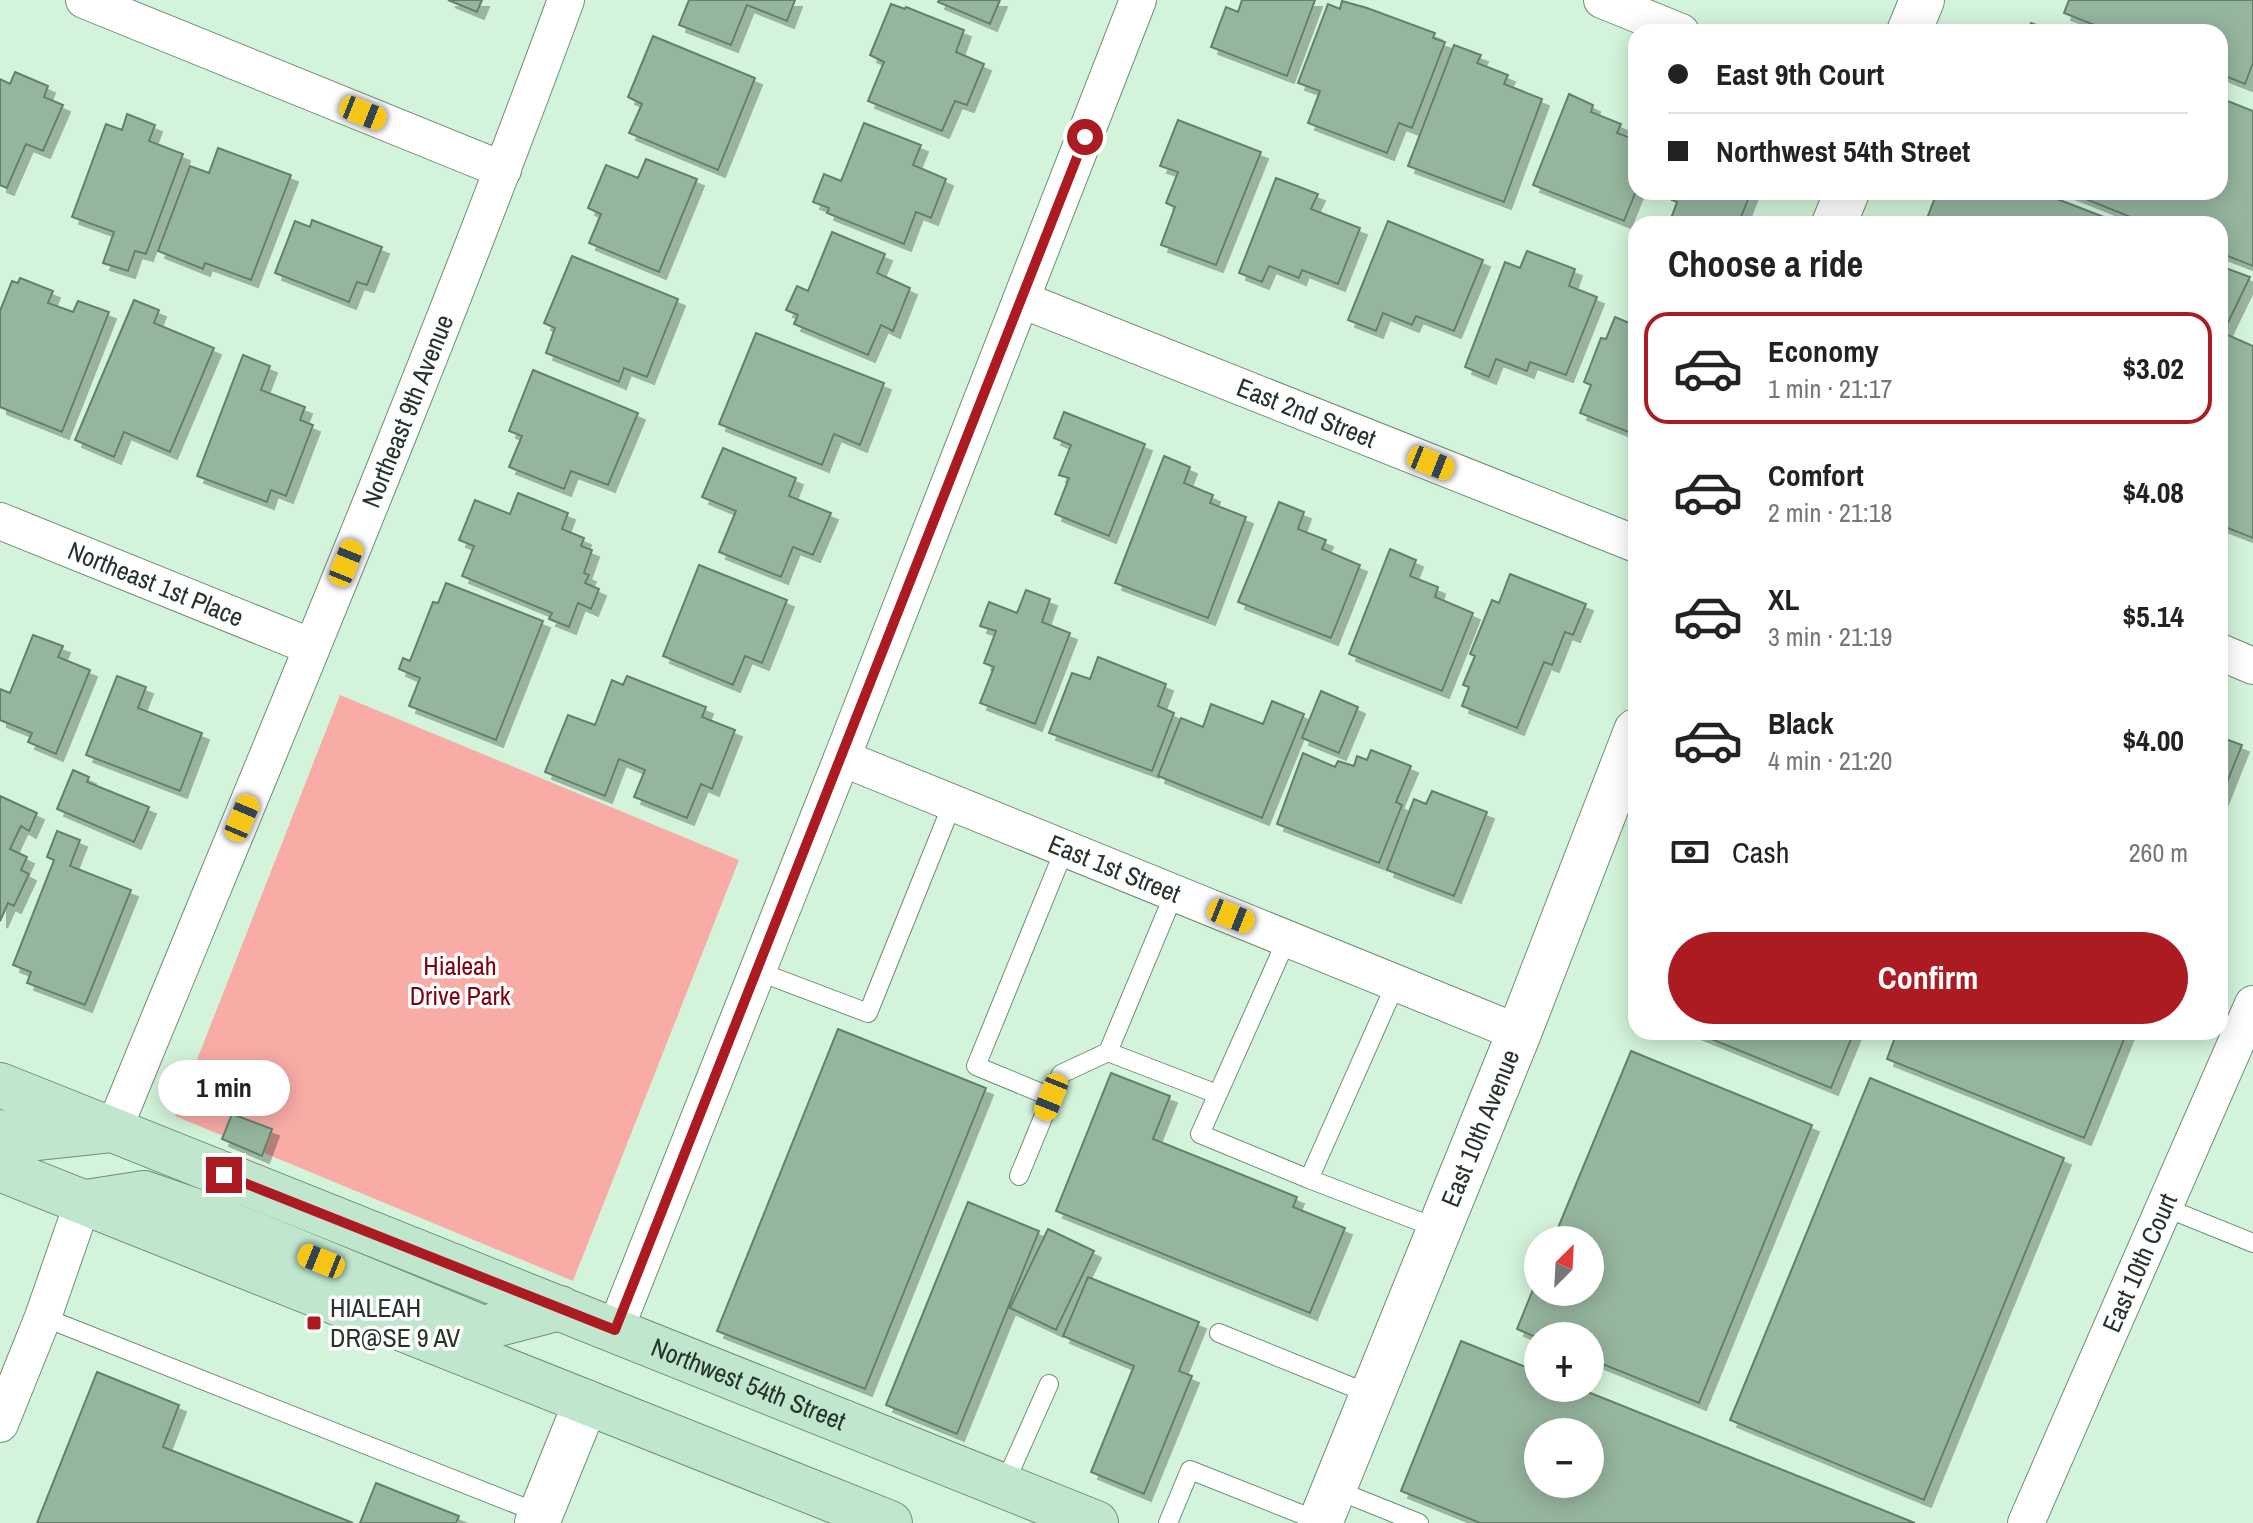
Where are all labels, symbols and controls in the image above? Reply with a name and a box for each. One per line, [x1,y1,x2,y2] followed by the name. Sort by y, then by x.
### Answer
[1716,54,1884,94] text: East 9th Court
[336,93,390,133] car
[1067,119,1103,155] route start
[1716,131,1970,171] text: Northwest 54th Street
[1668,240,1863,288] text: Choose a ride
[353,309,461,512] street label: Northeast 9th Avenue
[1768,331,1879,371] text: Economy
[1672,332,1744,404] icon: car
[2122,348,2184,388] text: $3.02
[1232,369,1381,456] street label: East 2nd Street
[1768,371,1892,406] text: 1 min · 21:17
[1404,443,1458,483] car
[1768,455,1864,495] text: Comfort
[1672,456,1744,528] icon: car
[2122,472,2184,512] text: $4.08
[1768,495,1892,530] text: 2 min · 21:18
[63,532,249,635] street label: Northeast 1st Place
[326,536,366,590] car
[1768,579,1799,619] text: XL
[1672,580,1744,652] icon: car
[2122,596,2184,636] text: $5.14
[1768,619,1892,654] text: 3 min · 21:19
[1768,703,1834,743] text: Black
[1672,704,1744,776] icon: car
[2122,720,2184,760] text: $4.00
[1768,743,1892,778] text: 4 min · 21:20
[222,791,262,845] car
[1043,826,1186,911] street label: East 1st Street
[1668,830,1712,874] icon: cash
[1732,832,1789,872] text: Cash
[2129,835,2188,870] text: 260 m
[1204,896,1258,936] car
[1668,932,2188,1024] button: Confirm
[410,948,511,1013] park label: Hialeah Drive Park
[1432,1044,1527,1212] street label: East 10th Avenue
[158,1059,290,1115] callout: 1 min
[196,1070,252,1105] text: 1 min
[1031,1070,1071,1124] car
[206,1157,242,1193] route end
[2094,1188,2185,1338] street label: East 10th Court
[1524,1226,1604,1306] north arrow
[1524,1226,1604,1498] map controls
[294,1241,348,1281] car
[330,1290,461,1355] place label: HIALEAH DR@SE 9 AV
[305,1314,323,1332] marker: HIALEAH DR@SE 9 AV
[1524,1322,1604,1402] button: +
[646,1329,851,1438] street label: Northwest 54th Street
[1524,1418,1604,1498] button: −

